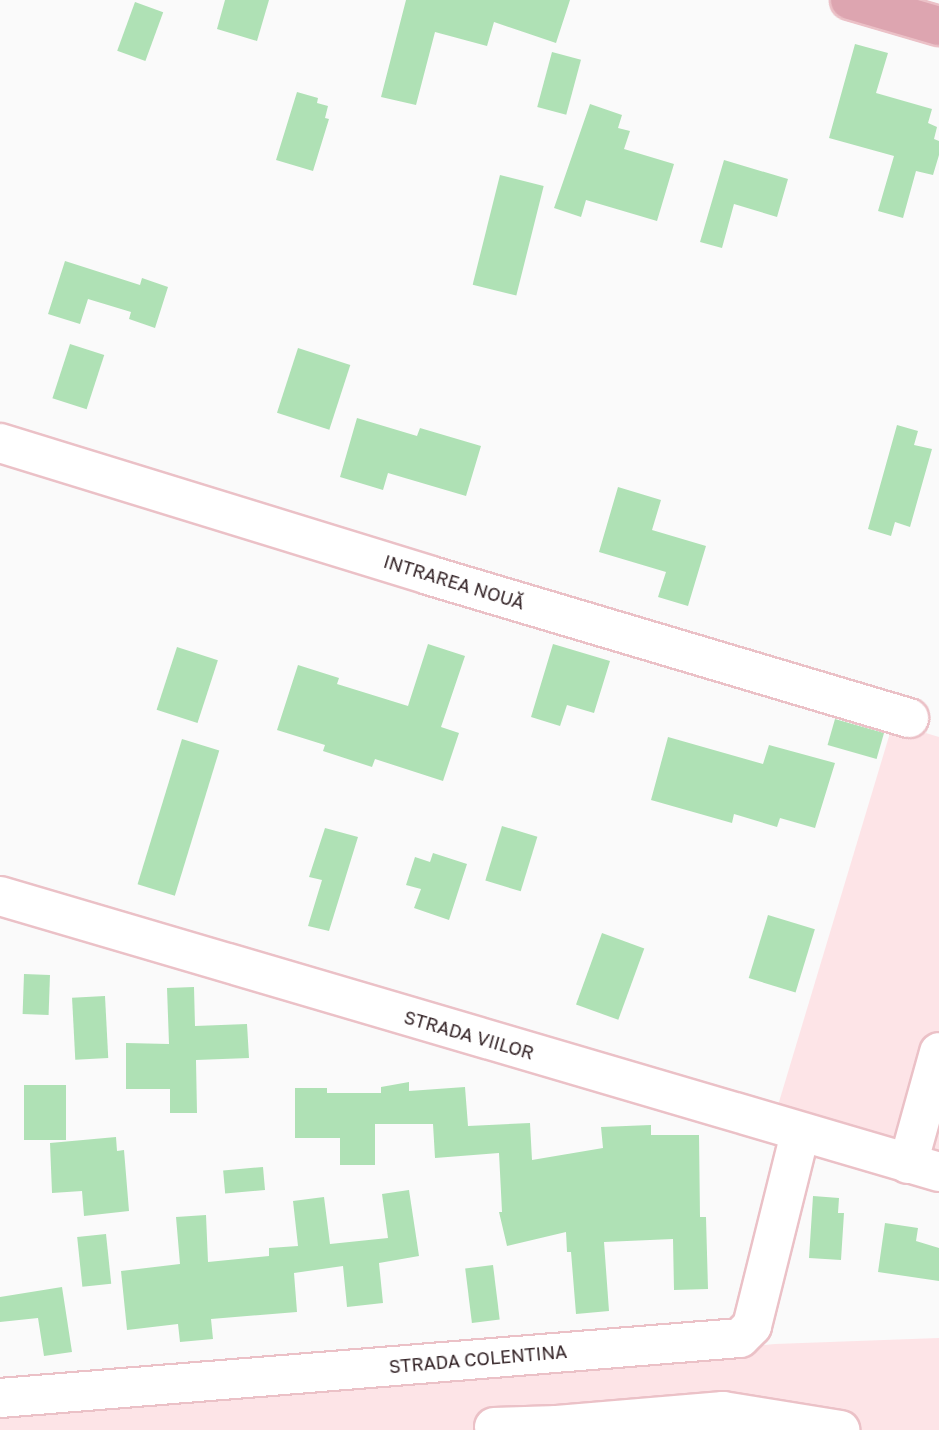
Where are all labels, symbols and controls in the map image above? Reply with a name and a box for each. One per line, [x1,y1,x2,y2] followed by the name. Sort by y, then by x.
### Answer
[381,550,527,614] street label: INTRAREA NOUĂ
[402,1006,536,1064] street label: STRADA VIILOR
[388,1340,568,1378] street label: STRADA COLENTINA

